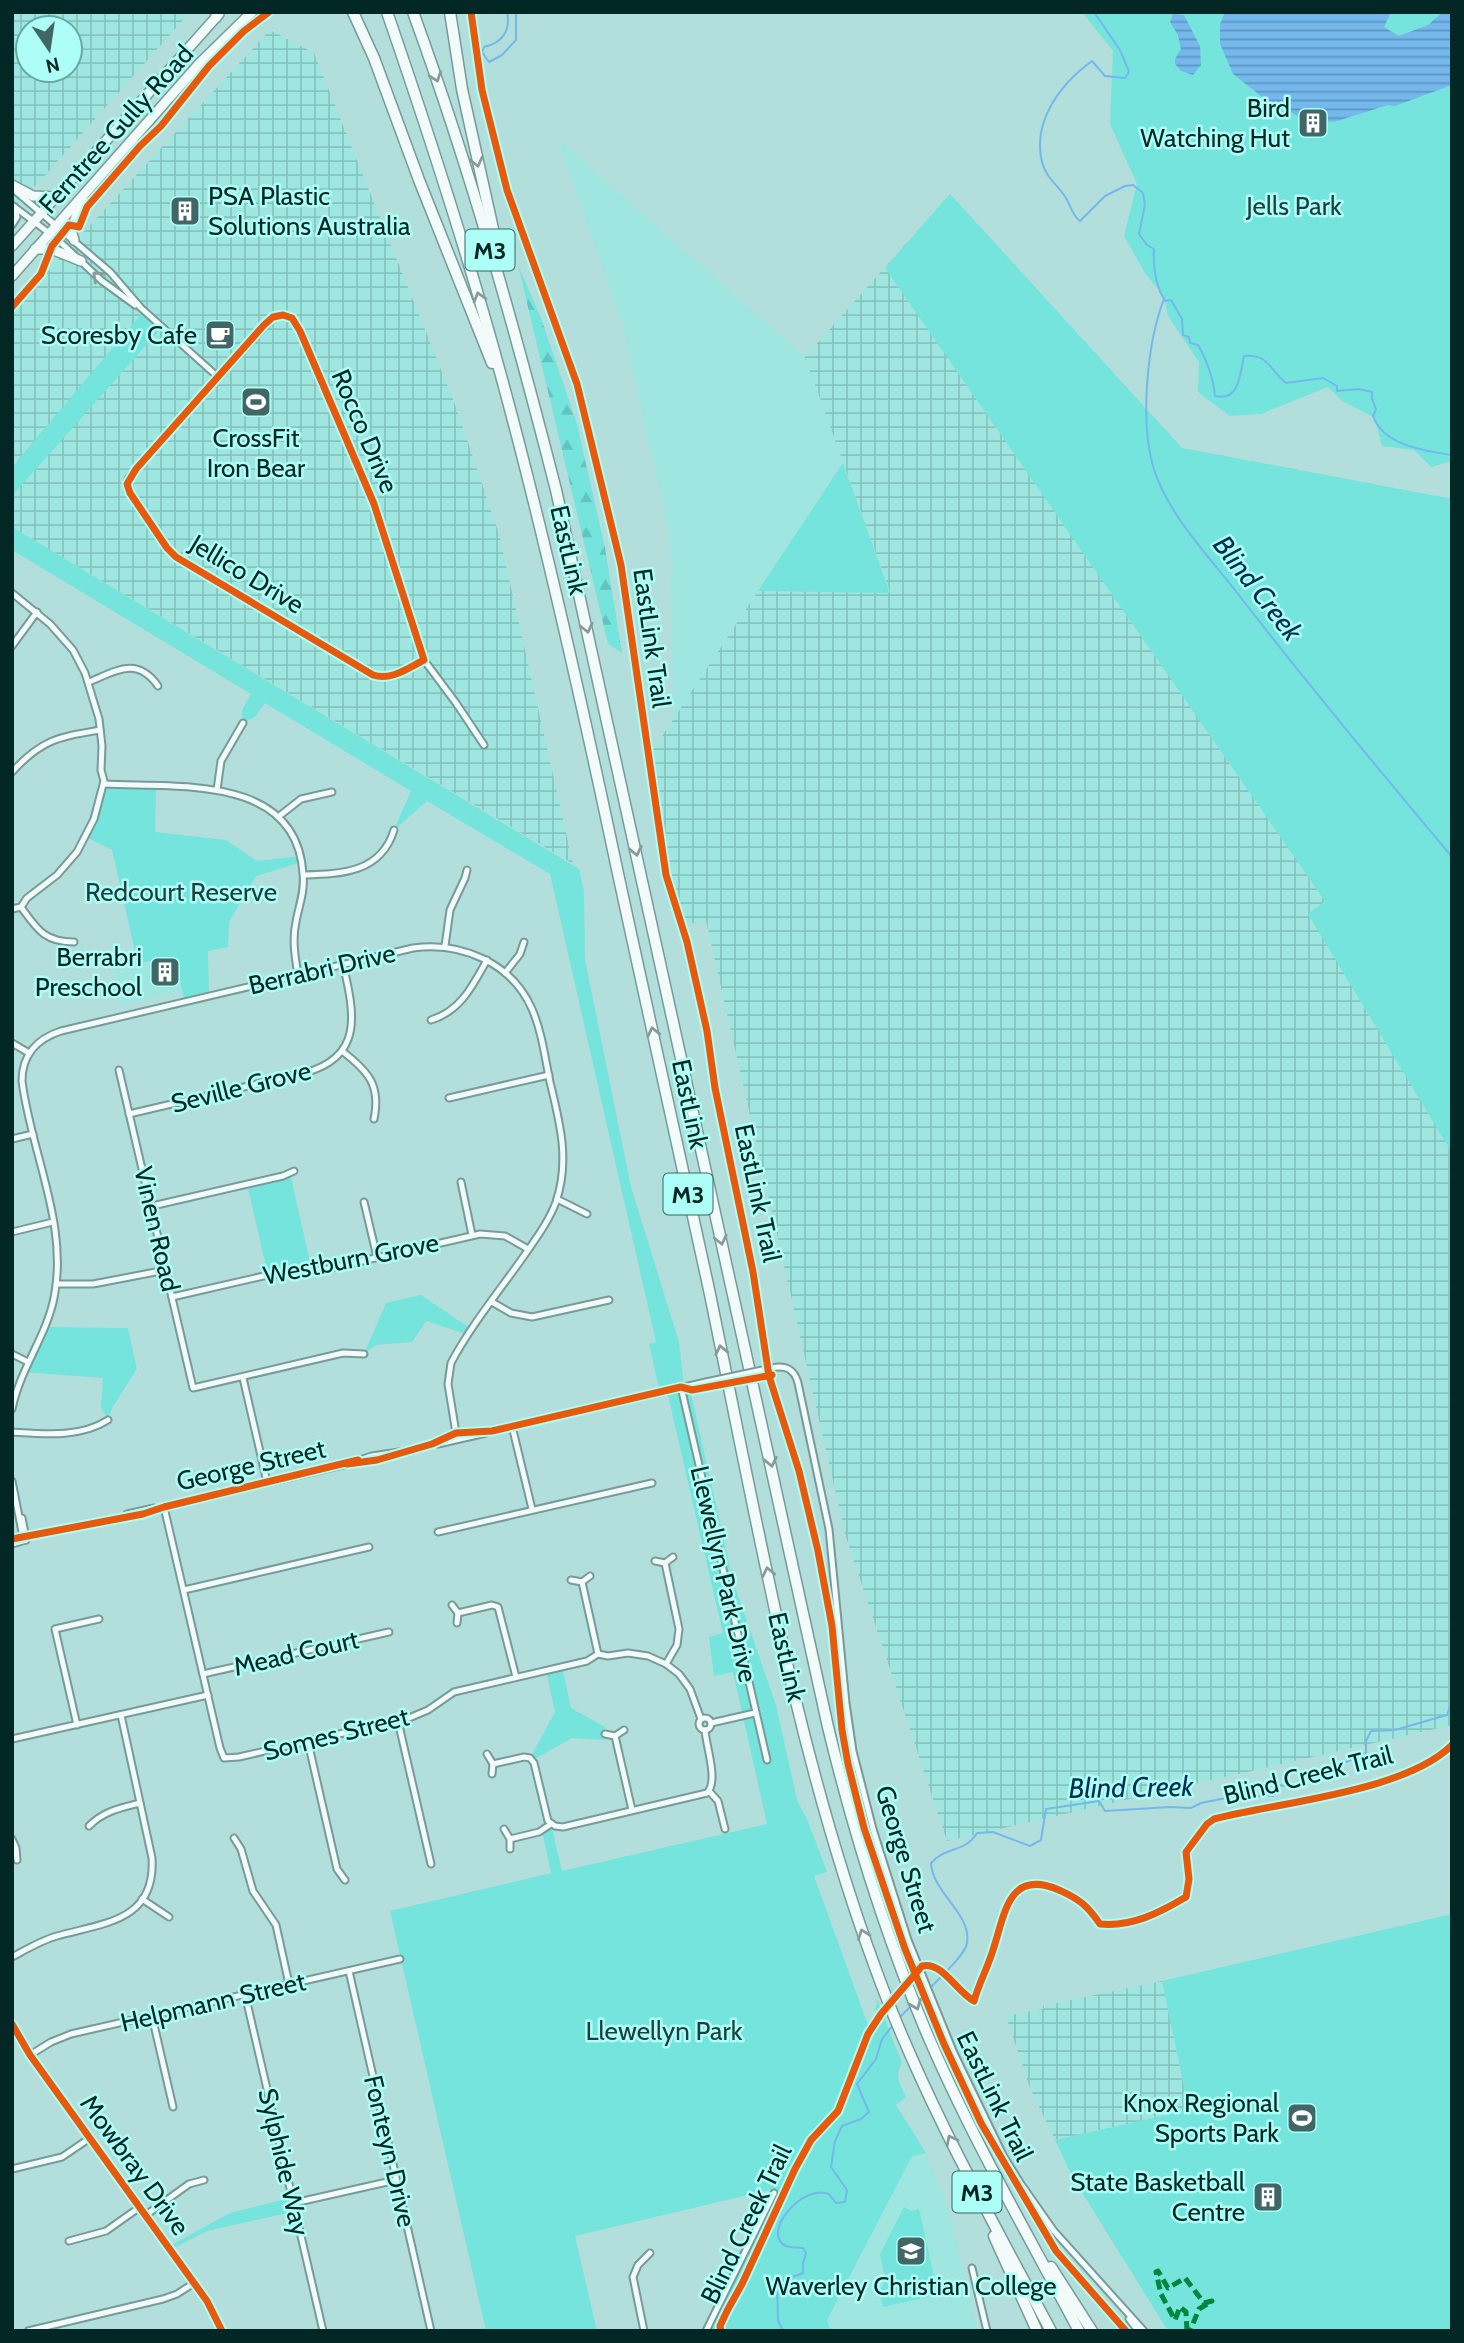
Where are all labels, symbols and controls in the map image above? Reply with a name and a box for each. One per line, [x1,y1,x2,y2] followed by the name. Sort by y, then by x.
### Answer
[14,14,84,84] north arrow
[32,38,200,220] street label: Ferntree Gully Road
[44,52,62,78] text: N
[427,70,442,82] one-way arrow
[1140,92,1290,154] place label: Bird Watching Hut
[1296,106,1330,140] building icon: Bird Watching Hut
[469,156,483,168] one-way arrow
[208,180,411,242] place label: PSA Plastic Solutions Australia
[1245,190,1342,222] park label: Jells Park
[168,194,202,228] building icon: PSA Plastic Solutions Australia
[466,230,514,270] road number: M3
[92,272,105,285] one-way arrow
[472,291,487,303] one-way arrow
[203,318,237,352] cafe icon: Scoresby Cafe
[41,319,197,351] place label: Scoresby Cafe
[325,364,405,498] street label: Rocco Drive
[239,385,273,419] sports icon: CrossFit Iron Bear
[207,422,306,484] place label: CrossFit Iron Bear
[543,502,595,598] street label: EastLink
[183,527,310,621] street label: Jellico Drive
[1206,528,1310,648] water label: Blind Creek
[626,566,678,710] street label: EastLink Trail
[579,622,593,634] one-way arrow
[627,845,642,857] one-way arrow
[85,876,277,908] park label: Redcourt Reserve
[245,937,399,1001] street label: Berrabri Drive
[35,941,142,1003] place label: Berrabri Preschool
[148,955,182,989] building icon: Berrabri Preschool
[646,1026,661,1038] one-way arrow
[168,1054,314,1120] street label: Seville Grove
[665,1056,715,1152] street label: EastLink
[728,1121,788,1265] street label: EastLink Trail
[127,1163,187,1295] street label: Vinen Road
[664,1174,712,1214] road number: M3
[260,1226,442,1292] street label: Westburn Grove
[713,1234,727,1246] one-way arrow
[715,1344,730,1356] one-way arrow
[173,1432,329,1498] street label: George Street
[762,1456,777,1468] one-way arrow
[684,1463,764,1685] street label: Llewellyn Park Drive
[762,1567,777,1579] one-way arrow
[761,1609,813,1705] street label: EastLink
[230,1623,362,1683] street label: Mead Court
[260,1700,412,1768] street label: Somes Street
[1220,1738,1396,1812] street label: Blind Creek Trail
[1068,1769,1195,1805] water label: Blind Creek
[868,1782,944,1937] street label: George Street
[857,1929,871,1941] one-way arrow
[117,1965,309,2039] street label: Helpmann Street
[907,1998,921,2010] one-way arrow
[586,2015,743,2047] park label: Llewellyn Park
[950,2026,1040,2166] street label: EastLink Trail
[357,2072,423,2230] street label: Fonteyn Drive
[251,2085,317,2239] street label: Sylphide Way
[1123,2087,1279,2149] place label: Knox Regional Sports Park
[73,2089,197,2241] street label: Mowbray Drive
[1285,2101,1319,2135] sports icon: Knox Regional Sports Park
[945,2135,959,2147] one-way arrow
[694,2139,798,2309] street label: Blind Creek Trail
[1070,2166,1245,2228] place label: State Basketball Centre
[953,2172,1002,2213] road number: M3
[1251,2180,1285,2214] building icon: State Basketball Centre
[894,2234,928,2268] school or university icon: Waverley Christian College
[765,2270,1057,2302] place label: Waverley Christian College

